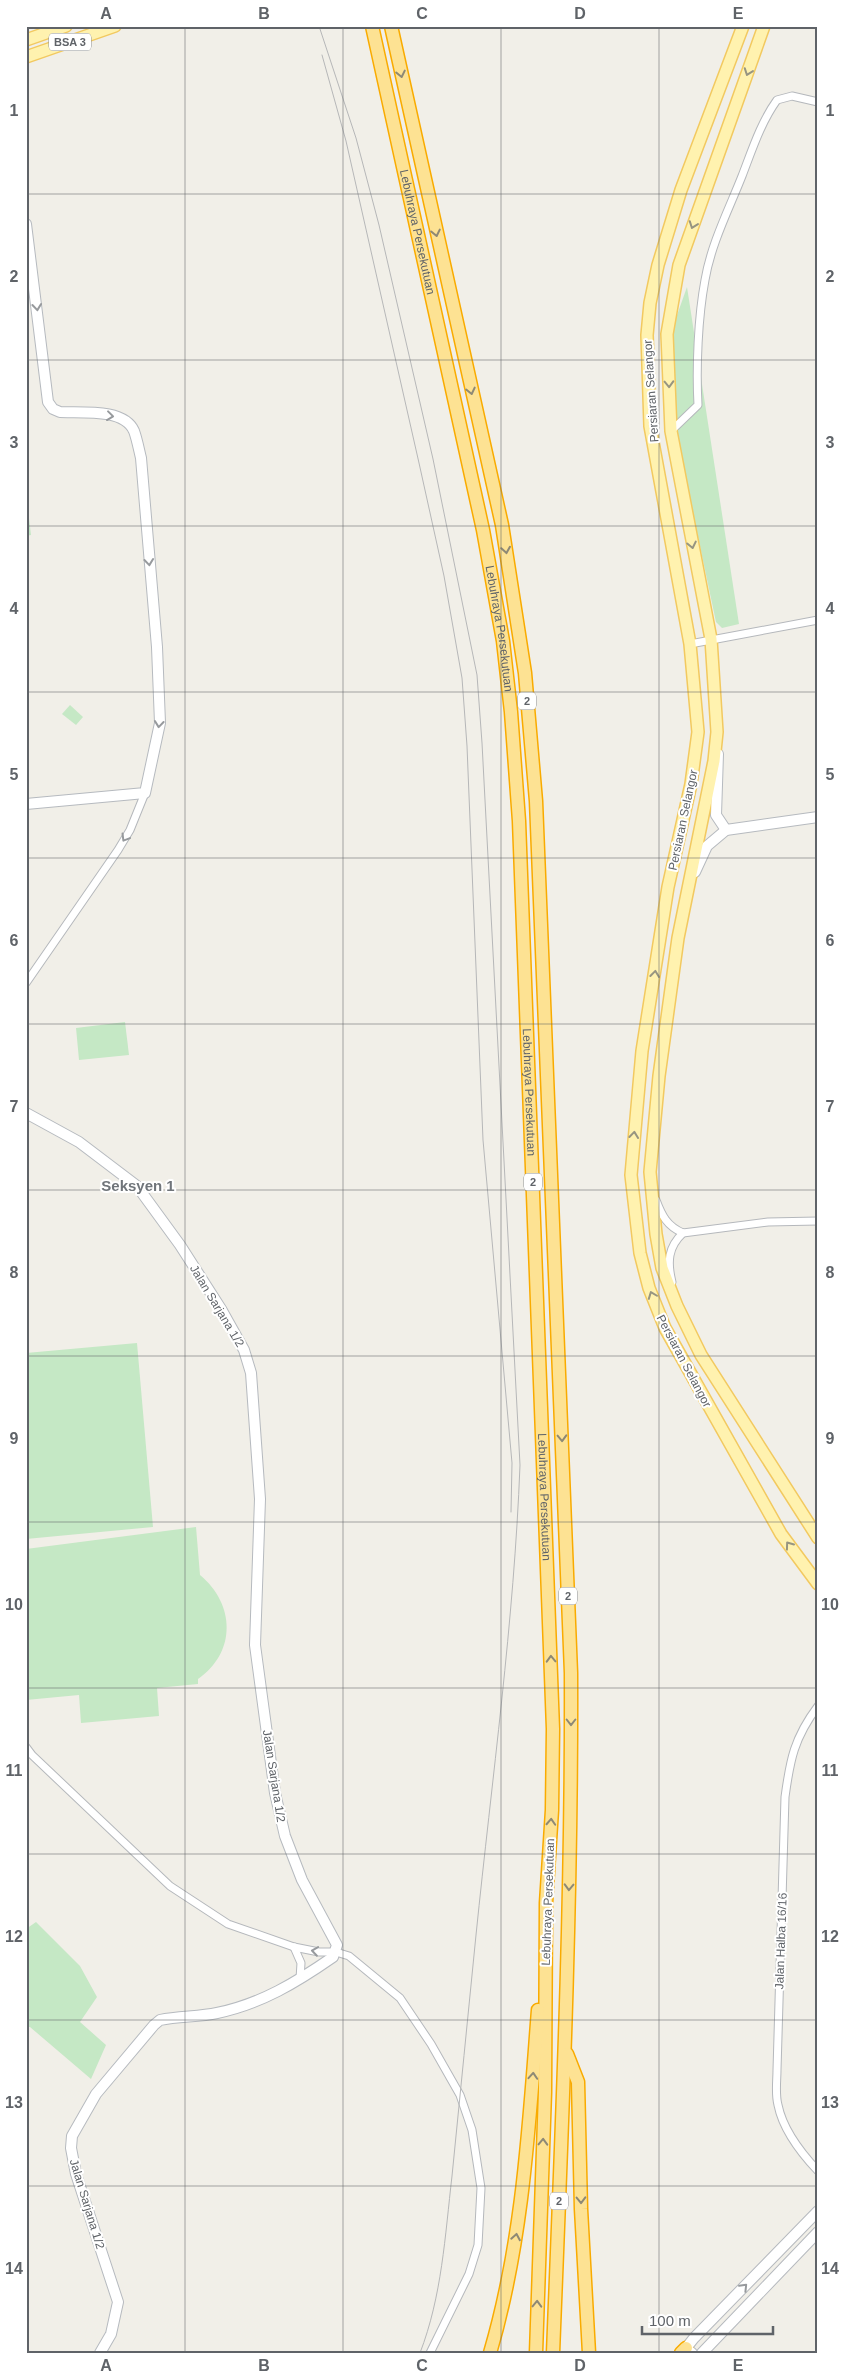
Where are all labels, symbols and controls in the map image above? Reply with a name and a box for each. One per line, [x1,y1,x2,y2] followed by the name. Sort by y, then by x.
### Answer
[100,5,112,22] text: A
[258,5,270,22] text: B
[416,5,428,22] text: C
[574,5,586,22] text: D
[733,5,744,22] text: E
[49,34,91,51] road number: BSA 3
[744,67,754,76] one-way arrow
[396,69,406,78] one-way arrow
[10,102,19,119] text: 1
[826,102,835,119] text: 1
[397,168,438,296] street label: Lebuhraya Persekutuan
[689,221,699,229] one-way arrow
[430,228,441,237] one-way arrow
[10,268,19,285] text: 2
[826,268,835,285] text: 2
[31,304,42,312] one-way arrow
[640,339,662,443] street label: Persiaran Selangor
[664,381,674,389] one-way arrow
[465,387,476,396] one-way arrow
[106,410,115,420] one-way arrow
[10,434,19,451] text: 3
[826,434,835,451] text: 3
[687,540,697,549] one-way arrow
[500,546,510,554] one-way arrow
[143,559,154,567] one-way arrow
[483,564,516,692] street label: Lebuhraya Persekutuan
[10,600,19,617] text: 4
[826,600,835,617] text: 4
[518,692,536,709] road number: 2
[154,721,165,729] one-way arrow
[10,766,19,783] text: 5
[826,766,835,783] text: 5
[665,768,701,872] street label: Persiaran Selangor
[122,832,132,841] one-way arrow
[10,932,19,949] text: 6
[826,932,835,949] text: 6
[649,970,660,978] one-way arrow
[520,1028,539,1156] street label: Lebuhraya Persekutuan
[10,1098,19,1115] text: 7
[826,1098,835,1115] text: 7
[628,1131,639,1139] one-way arrow
[524,1174,542,1190] road number: 2
[101,1177,175,1194] district label: Seksyen 1
[187,1262,247,1350] street label: Jalan Sarjana 1/2
[10,1264,19,1281] text: 8
[826,1264,835,1281] text: 8
[648,1292,658,1300] one-way arrow
[654,1312,714,1410] street label: Persiaran Selangor
[10,1430,19,1447] text: 9
[826,1430,835,1447] text: 9
[535,1433,554,1561] street label: Lebuhraya Persekutuan
[557,1434,567,1442] one-way arrow
[786,1541,795,1551] one-way arrow
[559,1588,577,1604] road number: 2
[5,1596,23,1613] text: 10
[821,1596,839,1613] text: 10
[546,1655,556,1663] one-way arrow
[566,1719,576,1727] one-way arrow
[260,1729,288,1824] street label: Jalan Sarjana 1/2
[6,1762,23,1779] text: 11
[822,1762,839,1779] text: 11
[546,1818,557,1826] one-way arrow
[539,1838,557,1966] street label: Lebuhraya Persekutuan
[564,1883,575,1891] one-way arrow
[772,1892,790,1990] street label: Jalan Halba 16/16
[5,1928,23,1945] text: 12
[821,1928,839,1945] text: 12
[310,1946,319,1956] one-way arrow
[527,2071,538,2079] one-way arrow
[5,2094,23,2111] text: 13
[821,2094,839,2111] text: 13
[538,2137,549,2145] one-way arrow
[67,2157,107,2251] street label: Jalan Sarjana 1/2
[550,2192,568,2210] road number: 2
[576,2196,586,2204] one-way arrow
[511,2233,521,2242] one-way arrow
[5,2260,23,2277] text: 14
[821,2260,839,2277] text: 14
[738,2284,747,2293] one-way arrow
[532,2300,543,2308] one-way arrow
[642,2304,773,2336] scale bar
[649,2312,691,2329] text: 100 m
[100,2357,112,2374] text: A
[258,2357,270,2374] text: B
[416,2357,428,2374] text: C
[574,2357,586,2374] text: D
[733,2357,744,2374] text: E

